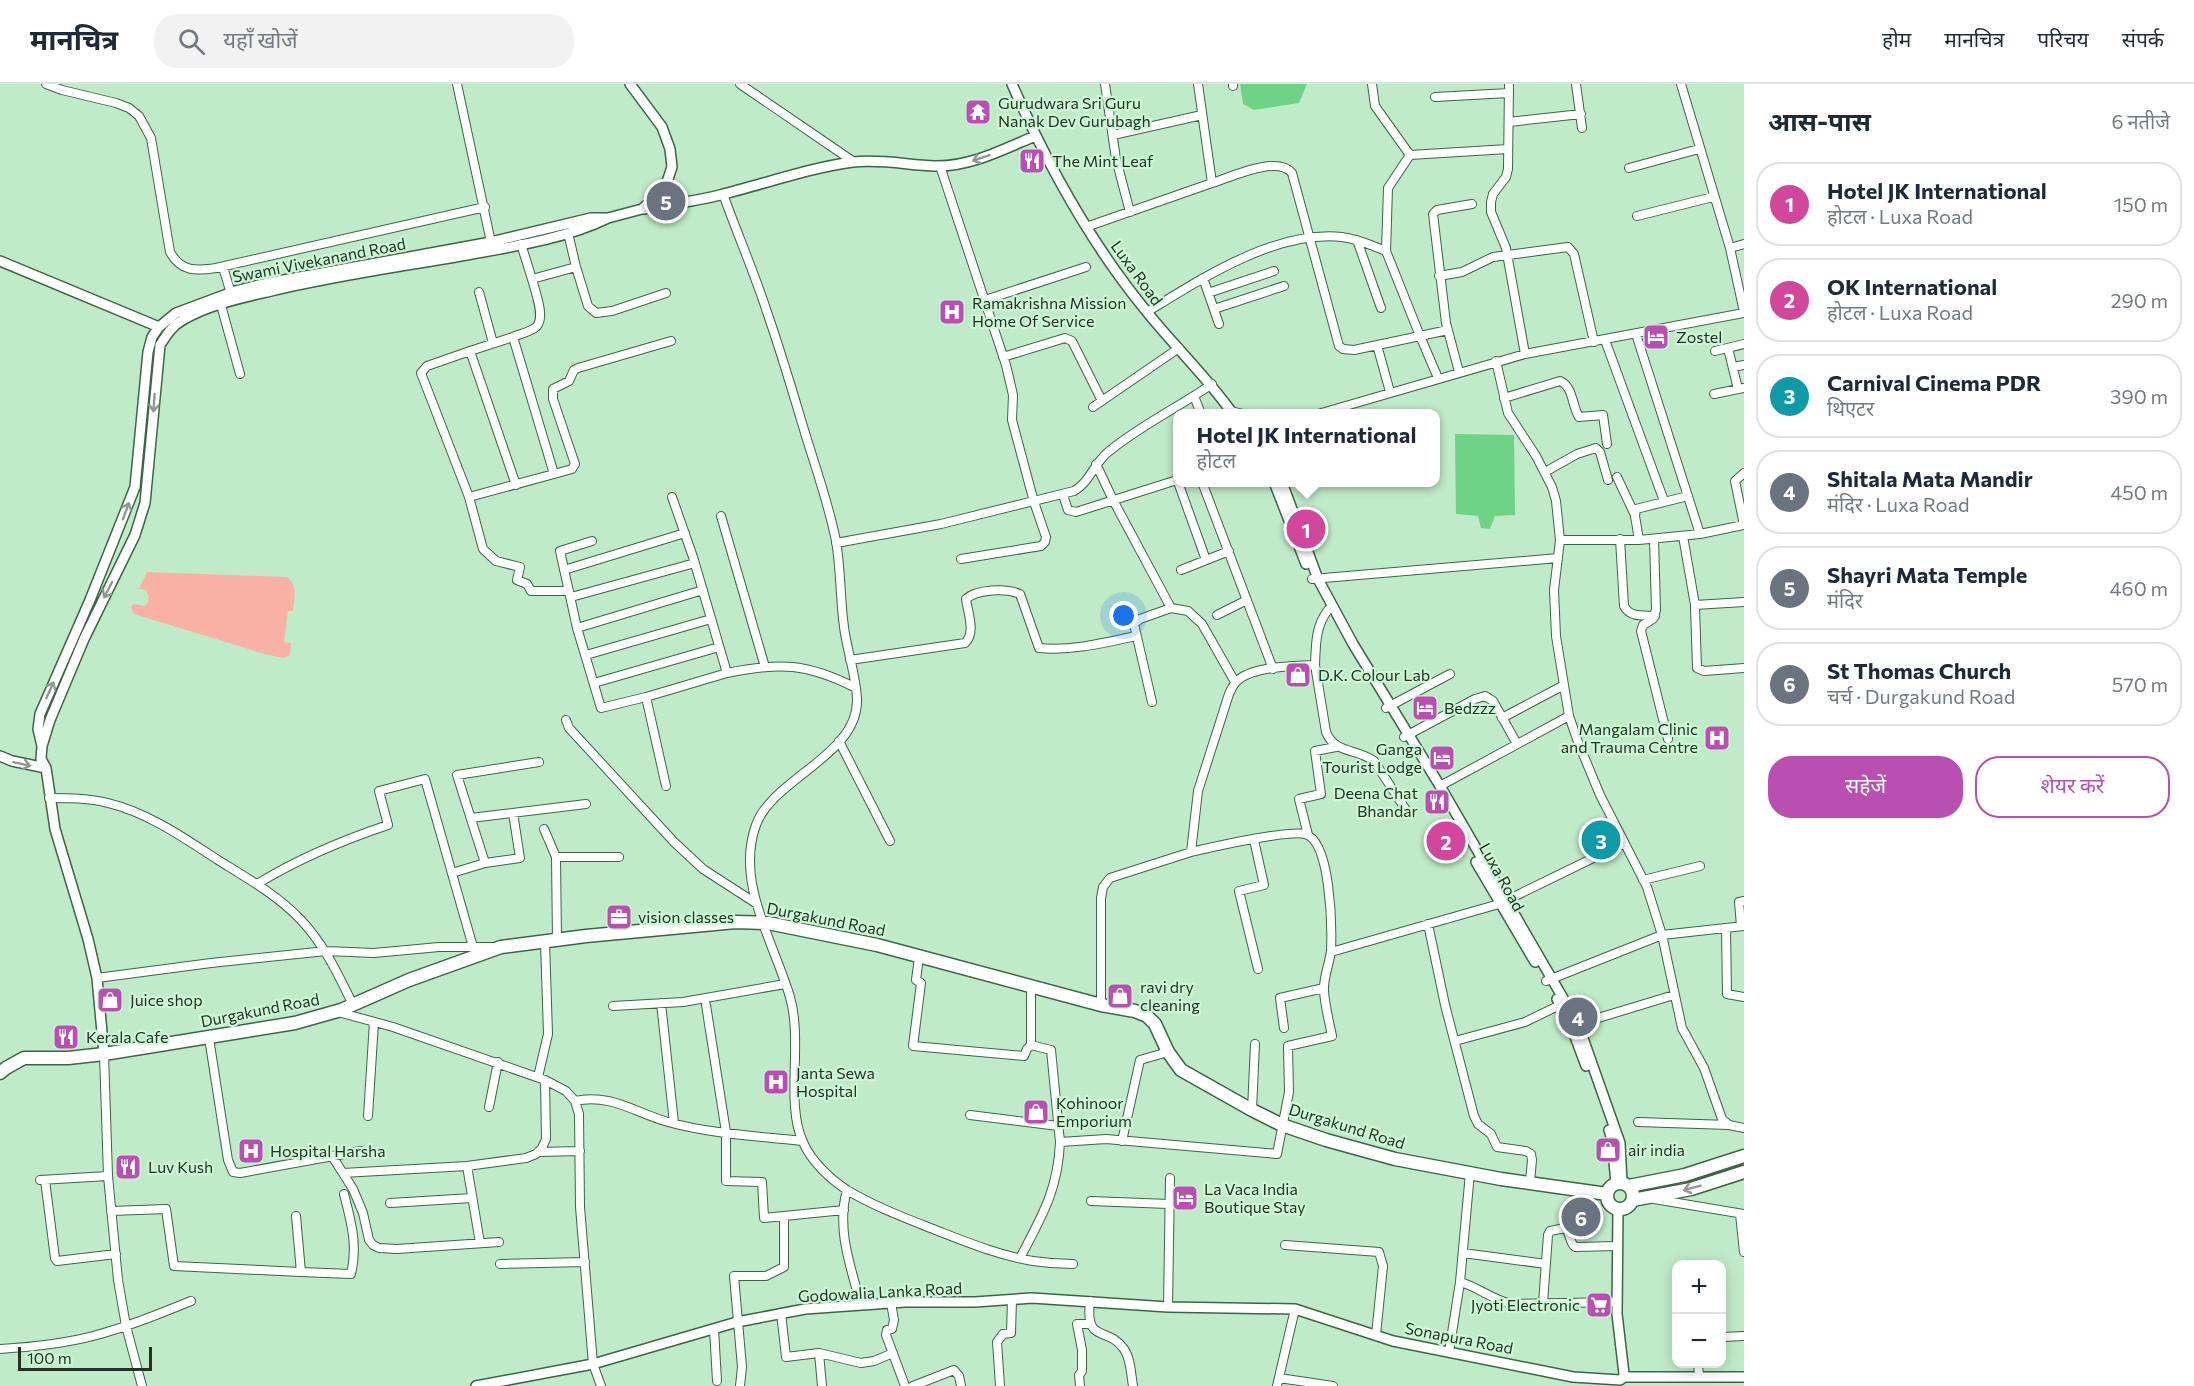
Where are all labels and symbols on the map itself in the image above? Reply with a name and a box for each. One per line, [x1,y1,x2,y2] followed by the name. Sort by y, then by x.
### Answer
[998,93,1151,130] place label: Gurudwara Sri Guru Nanak Dev Gurubagh
[963,97,993,127] temple icon: Gurudwara Sri Guru Nanak Dev Gurubagh
[1017,146,1047,176] restaurant icon: The Mint Leaf
[1052,151,1154,170] place label: The Mint Leaf
[972,153,991,164] one-way arrow
[646,178,686,224] pin: 5
[231,233,407,286] street label: Swami Vivekanand Road
[1108,237,1167,309] street label: Luxa Road
[972,293,1126,330] place label: Ramakrishna Mission Home Of Service
[937,297,967,327] hospital icon: Ramakrishna Mission Home Of Service
[1641,322,1671,352] hotel icon: Zostel
[1676,327,1722,346] place label: Zostel
[148,393,159,412] one-way arrow
[121,502,132,521] one-way arrow
[1286,506,1326,552] pin: 1
[102,581,114,599] one-way arrow
[1109,601,1138,630] your location
[1283,660,1313,690] shop icon: D.K. Colour Lab
[1318,665,1430,684] place label: D.K. Colour Lab
[45,682,56,700] one-way arrow
[1410,693,1440,723] hotel icon: Bedzzz
[1444,698,1496,717] place label: Bedzzz
[1561,719,1698,756] place label: Mangalam Clinic and Trauma Centre
[1702,723,1732,753] hospital icon: Mangalam Clinic and Trauma Centre
[1322,739,1422,776] place label: Ganga Tourist Lodge
[1427,743,1457,773] hotel icon: Ganga Tourist Lodge
[12,759,32,770] one-way arrow
[1334,783,1419,820] place label: Deena Chat Bhandar
[1422,787,1452,817] restaurant icon: Deena Chat Bhandar
[1426,818,1466,864] pin: 2
[1582,818,1620,862] pin: 3
[1476,839,1529,914] street label: Luxa Road
[765,898,887,939] street label: Durgakund Road
[604,902,634,932] office icon: vision classes
[638,907,734,926] place label: vision classes
[1140,977,1200,1014] place label: ravi dry cleaning
[1105,981,1135,1011] shop icon: ravi dry cleaning
[95,985,125,1015] shop icon: Juice shop
[199,989,321,1030] street label: Durgakund Road
[130,990,203,1009] place label: Juice shop
[1558,994,1598,1040] pin: 4
[51,1022,81,1052] restaurant icon: Kerala Cafe
[86,1027,168,1046] place label: Kerala Cafe
[796,1063,875,1100] place label: Janta Sewa Hospital
[761,1067,791,1097] hospital icon: Janta Sewa Hospital
[1056,1093,1132,1130] place label: Kohinoor Emporium
[1021,1097,1051,1127] shop icon: Kohinoor Emporium
[1287,1099,1408,1152] street label: Durgakund Road
[1593,1135,1623,1165] shop icon: air india
[236,1136,266,1166] hospital icon: Hospital Harsha
[1628,1140,1685,1159] place label: air india
[270,1141,386,1160] place label: Hospital Harsha
[113,1152,143,1182] restaurant icon: Luv Kush
[148,1157,213,1176] place label: Luv Kush
[1204,1179,1306,1216] place label: La Vaca India Boutique Stay
[1170,1183,1200,1213] hotel icon: La Vaca India Boutique Stay
[1683,1183,1702,1195] one-way arrow
[1562,1194,1600,1240] pin: 6
[797,1278,963,1305] street label: Godowalia Lanka Road
[1584,1290,1614,1320] supermarket icon: Jyoti Electronic
[1471,1295,1580,1314] place label: Jyoti Electronic
[1403,1318,1515,1357] street label: Sonapura Road
[18,1344,152,1372] scale bar

